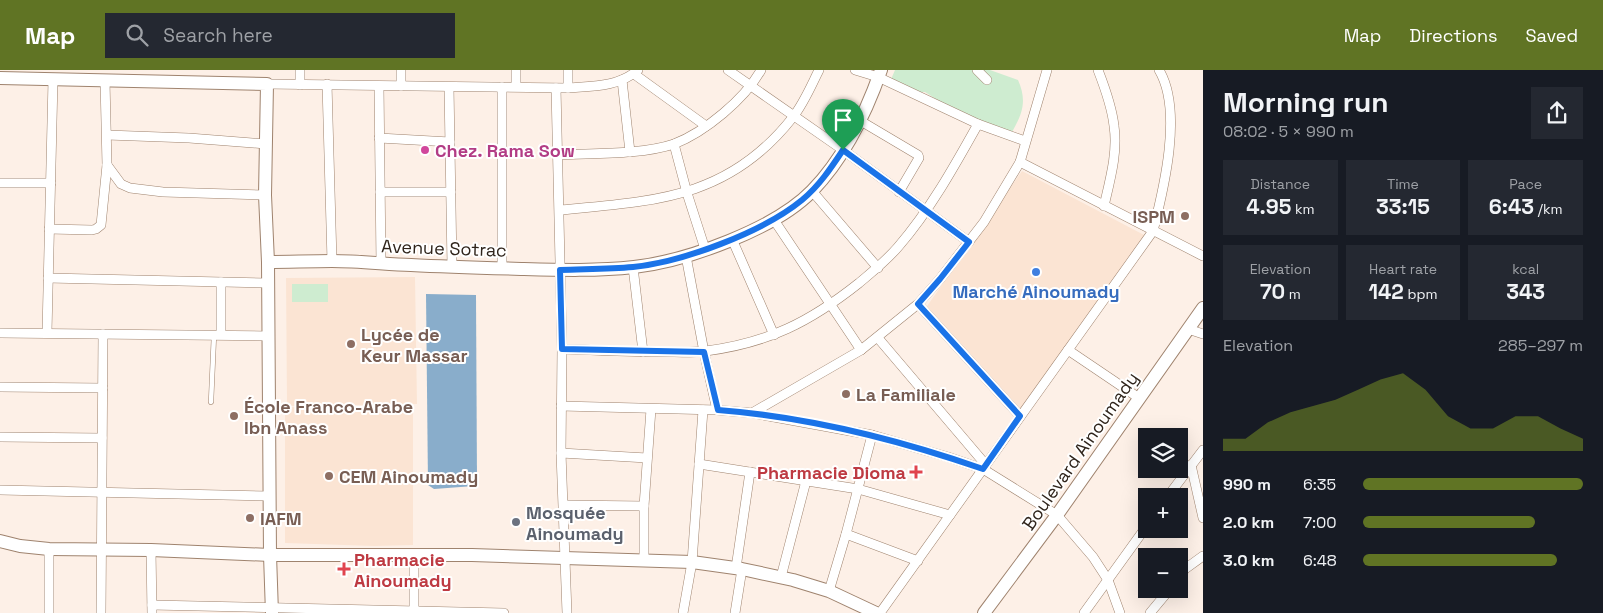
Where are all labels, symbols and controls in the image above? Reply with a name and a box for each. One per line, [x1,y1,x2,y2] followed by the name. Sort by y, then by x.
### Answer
[105,13,455,58] search box
[25,20,75,51] text: Map
[123,21,151,49] icon: search
[163,23,273,48] text: Search here
[1344,24,1381,47] text: Map
[1409,24,1498,47] text: Directions
[1526,24,1578,47] text: Saved
[1223,84,1388,120] text: Morning run
[1531,87,1583,139] button: share
[822,99,864,150] pin
[829,106,857,134] icon: arrive
[1223,121,1354,142] text: 08:02 · 5 × 990 m
[435,139,575,162] place label: Chez. Rama Sow
[419,144,431,156] marker: Chez. Rama Sow
[1251,175,1310,193] text: Distance
[1387,175,1419,193] text: Time
[1509,175,1542,193] text: Pace
[1246,193,1291,220] text: 4.95
[1376,193,1430,220] text: 33:15
[1489,193,1534,220] text: 6:43
[1291,200,1314,218] text: km
[1534,200,1563,218] text: /km
[1133,205,1175,228] place label: ISPM
[1179,210,1191,222] marker: ISPM
[381,234,507,262] street label: Avenue Sotrac
[1250,260,1311,278] text: Elevation
[1369,260,1437,278] text: Heart rate
[1512,260,1539,278] text: kcal
[1030,266,1042,278] marker: Marché Ainoumady
[1260,278,1285,305] text: 70
[1368,278,1404,305] text: 142
[1506,278,1545,305] text: 343
[952,280,1120,303] place label: Marché Ainoumady
[1285,285,1301,303] text: m
[1404,285,1437,303] text: bpm
[361,323,468,367] place label: Lycée de Keur Massar
[1223,335,1293,356] text: Elevation
[1498,335,1583,356] text: 285–297 m
[345,338,357,350] marker: Lycée de Keur Massar
[1017,367,1143,535] street label: Boulevard Ainoumady
[856,383,956,406] place label: La Familiale
[840,388,852,400] marker: La Familiale
[244,395,413,439] place label: École Franco-Arabe Ibn Anass
[228,410,240,422] marker: École Franco-Arabe Ibn Anass
[1138,428,1188,598] map controls
[1138,428,1188,478] button: layers
[757,461,907,484] place label: Pharmacie Dioma
[339,465,478,488] place label: CEM Ainoumady
[910,466,922,478] marker: Pharmacie Dioma
[323,470,335,482] marker: CEM Ainoumady
[1223,474,1271,495] text: 990 m
[1303,474,1336,495] text: 6:35
[1138,488,1188,538] button: +
[526,501,624,545] place label: Mosquée Ainoumady
[260,507,302,530] place label: IAFM
[244,512,256,524] marker: IAFM
[1223,512,1274,533] text: 2.0 km
[1303,512,1337,533] text: 7:00
[510,516,522,528] marker: Mosquée Ainoumady
[354,548,452,592] place label: Pharmacie Ainoumady
[1138,548,1188,598] button: −
[1223,550,1274,571] text: 3.0 km
[1303,550,1337,571] text: 6:48
[338,563,350,575] marker: Pharmacie Ainoumady

